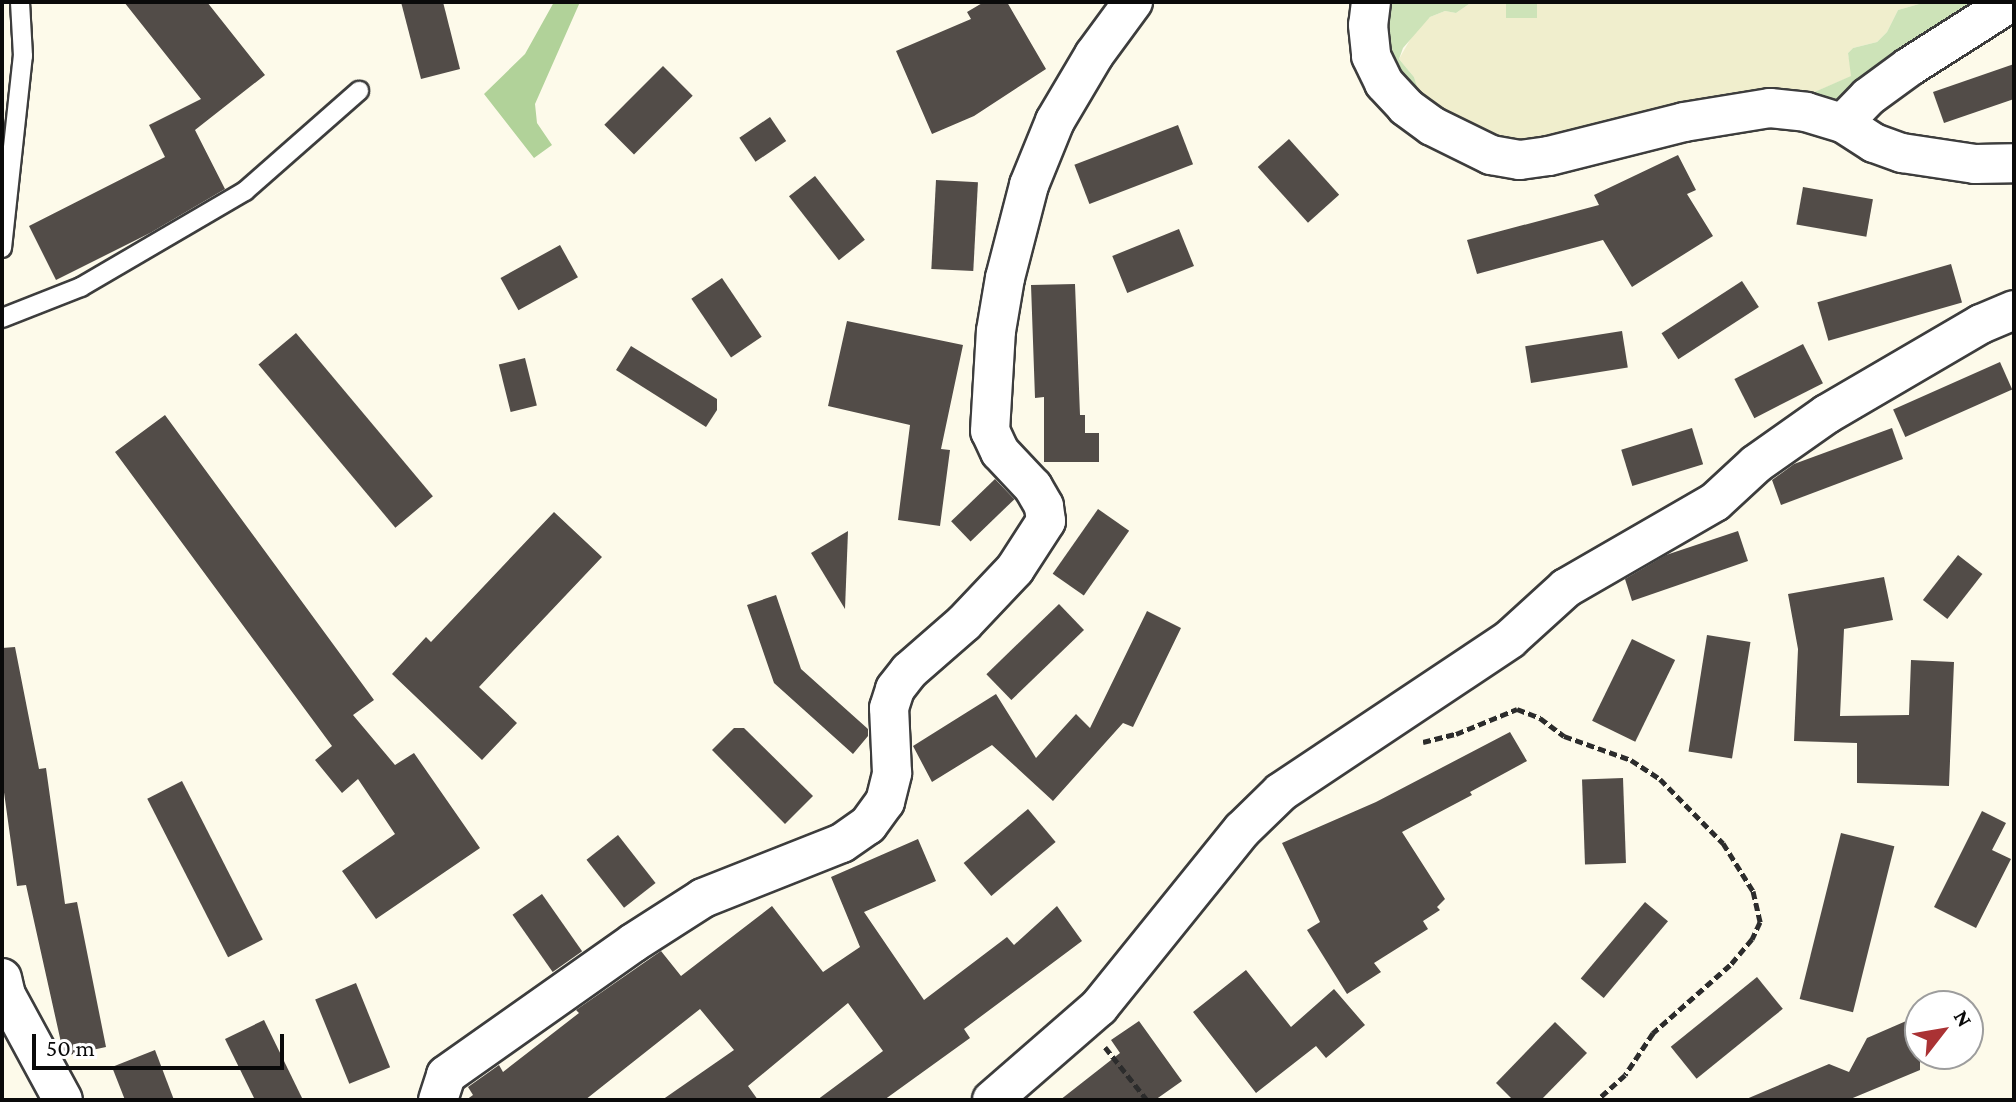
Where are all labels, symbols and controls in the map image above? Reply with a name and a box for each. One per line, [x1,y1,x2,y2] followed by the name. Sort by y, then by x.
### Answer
[1904,990,1984,1070] north arrow
[1949,1006,1978,1031] text: N
[36,1018,288,1068] scale bar
[46,1034,95,1061] text: 50 m

